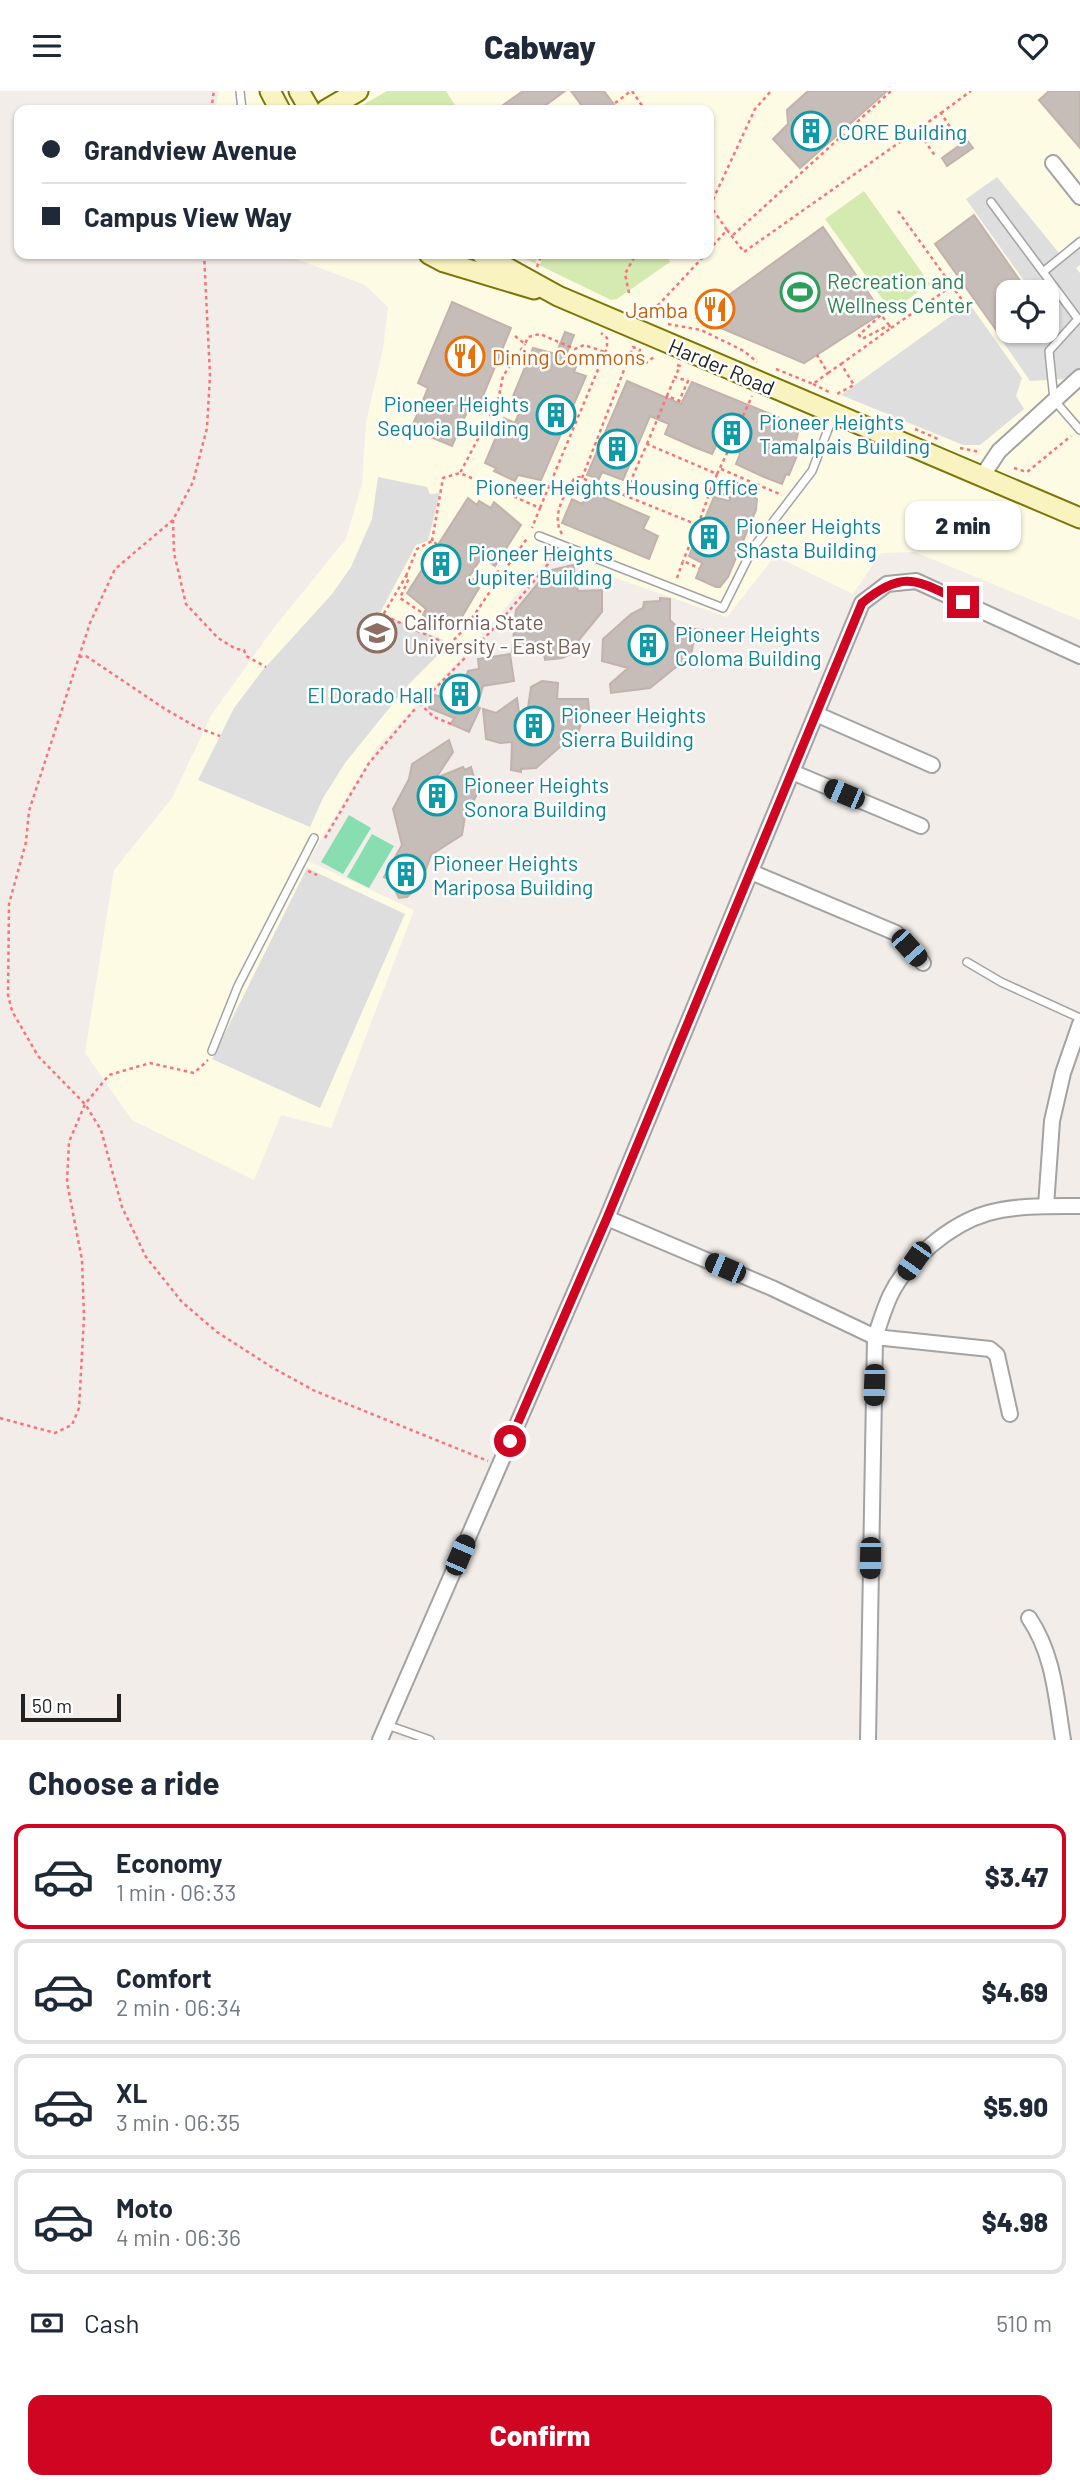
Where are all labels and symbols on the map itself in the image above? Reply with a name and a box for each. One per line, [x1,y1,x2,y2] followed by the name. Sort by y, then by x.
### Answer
[790,110,832,152] building icon: CORE Building
[838,119,967,144] place label: CORE Building
[827,268,973,317] place label: Recreation and Wellness Center
[779,271,821,313] sports icon: Recreation and Wellness Center
[694,288,736,330] restaurant icon: Jamba
[626,297,688,322] place label: Jamba
[665,332,779,400] street label: Harder Road
[444,335,486,377] restaurant icon: Dining Commons
[492,344,645,369] place label: Dining Commons
[377,391,529,440] place label: Pioneer Heights Sequoia Building
[535,394,577,436] building icon: Pioneer Heights Sequoia Building
[759,409,930,458] place label: Pioneer Heights Tamalpais Building
[711,412,753,454] building icon: Pioneer Heights Tamalpais Building
[596,428,638,470] building icon: Pioneer Heights Housing Office
[476,474,758,499] place label: Pioneer Heights Housing Office
[905,501,1021,549] callout: 2 min
[736,513,881,562] place label: Pioneer Heights Shasta Building
[688,516,730,558] building icon: Pioneer Heights Shasta Building
[468,540,613,589] place label: Pioneer Heights Jupiter Building
[420,543,462,585] building icon: Pioneer Heights Jupiter Building
[947,586,979,618] route end
[404,609,591,658] place label: California State University - East Bay
[356,612,398,654] school or university icon: California State University - East Bay
[675,621,821,670] place label: Pioneer Heights Coloma Building
[627,624,669,666] building icon: Pioneer Heights Coloma Building
[439,673,481,715] building icon: El Dorado Hall
[307,682,433,707] place label: El Dorado Hall
[561,702,706,751] place label: Pioneer Heights Sierra Building
[513,705,555,747] building icon: Pioneer Heights Sierra Building
[464,772,609,821] place label: Pioneer Heights Sonora Building
[416,775,458,817] building icon: Pioneer Heights Sonora Building
[821,776,868,812] car
[433,850,593,899] place label: Pioneer Heights Mariposa Building
[385,853,427,895] building icon: Pioneer Heights Mariposa Building
[888,925,931,971] car
[894,1238,935,1284] car
[702,1250,749,1286] car
[863,1364,886,1406] car
[494,1425,526,1457] route start
[443,1532,478,1578] car
[860,1537,881,1579] car
[21,1691,121,1723] scale bar

